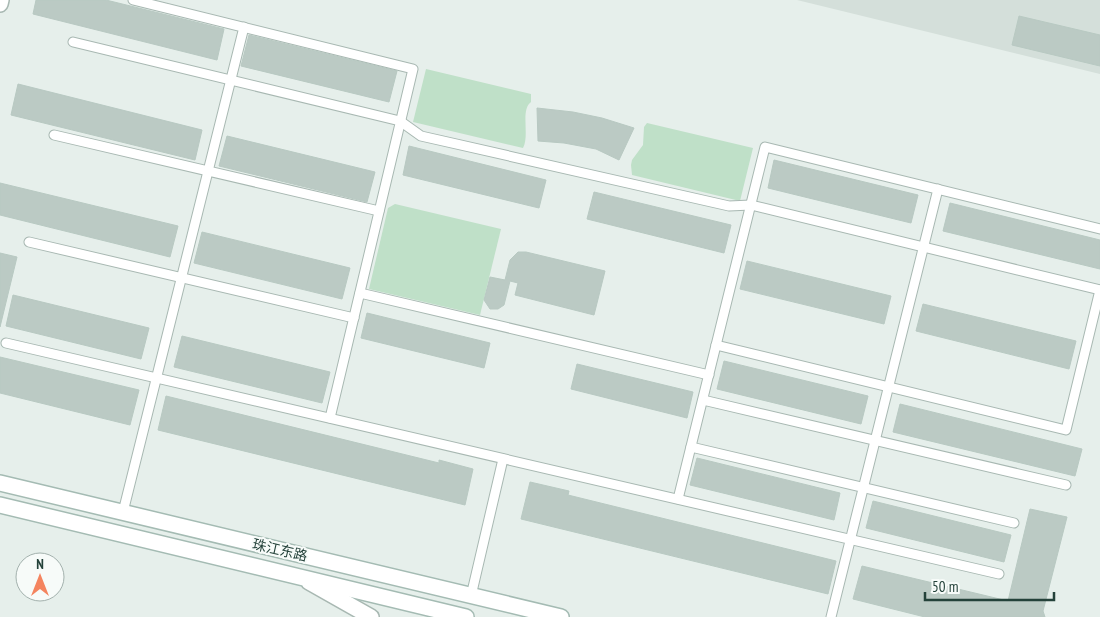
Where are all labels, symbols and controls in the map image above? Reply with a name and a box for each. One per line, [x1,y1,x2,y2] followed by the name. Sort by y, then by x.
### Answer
[251,535,309,565] street label: 珠江东路
[15,552,65,602] north arrow
[36,555,44,573] text: N
[925,570,1054,602] scale bar
[932,577,958,596] text: 50 m

